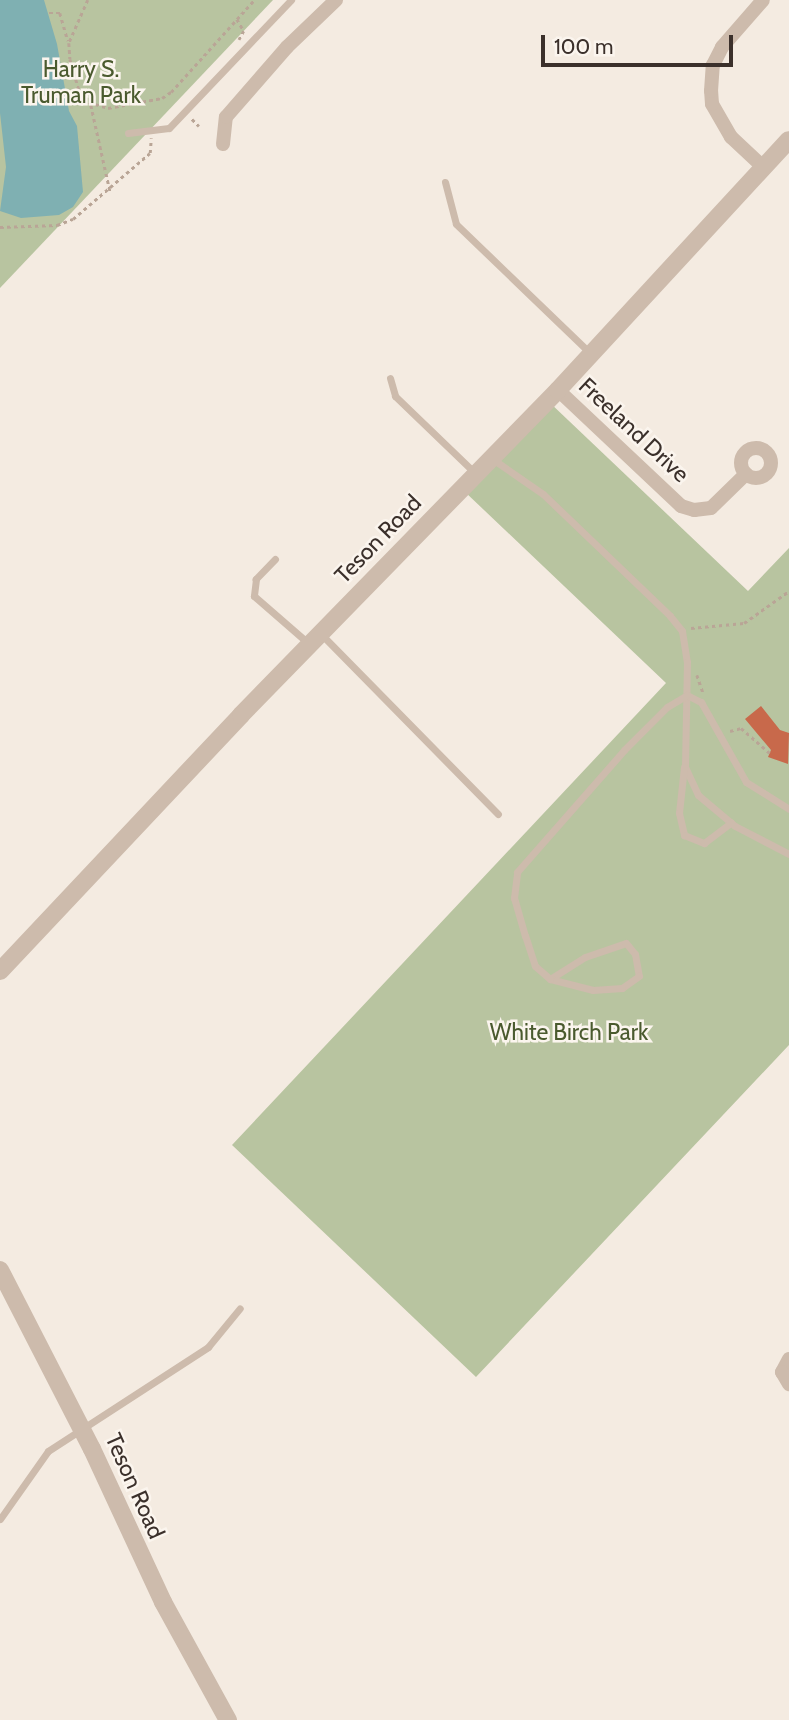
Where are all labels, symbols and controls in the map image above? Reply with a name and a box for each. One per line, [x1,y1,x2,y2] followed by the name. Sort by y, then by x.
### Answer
[544,21,736,65] scale bar
[554,34,613,59] text: 100 m
[21,55,141,109] park label: Harry S. Truman Park
[573,372,695,488] street label: Freeland Drive
[329,489,427,589] street label: Teson Road
[490,1018,648,1046] park label: White Birch Park
[100,1429,170,1543] street label: Teson Road

